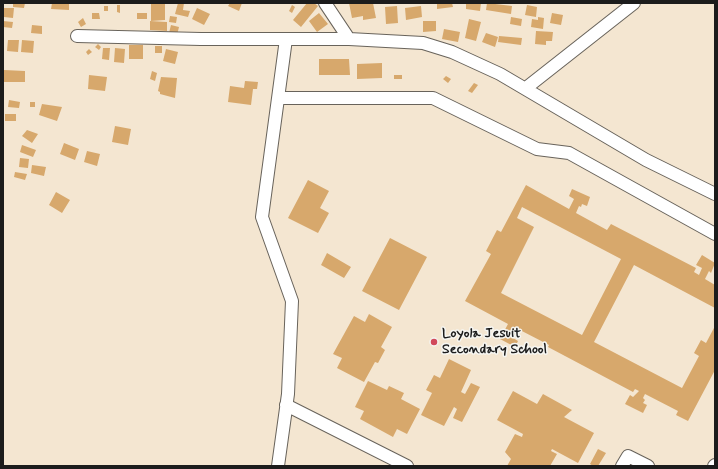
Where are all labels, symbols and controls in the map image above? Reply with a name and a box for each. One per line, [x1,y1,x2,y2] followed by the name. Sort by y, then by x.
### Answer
[442,326,547,358] place label: Loyola Jesuit Secondary School
[429,337,439,347] marker: Loyola Jesuit Secondary School

